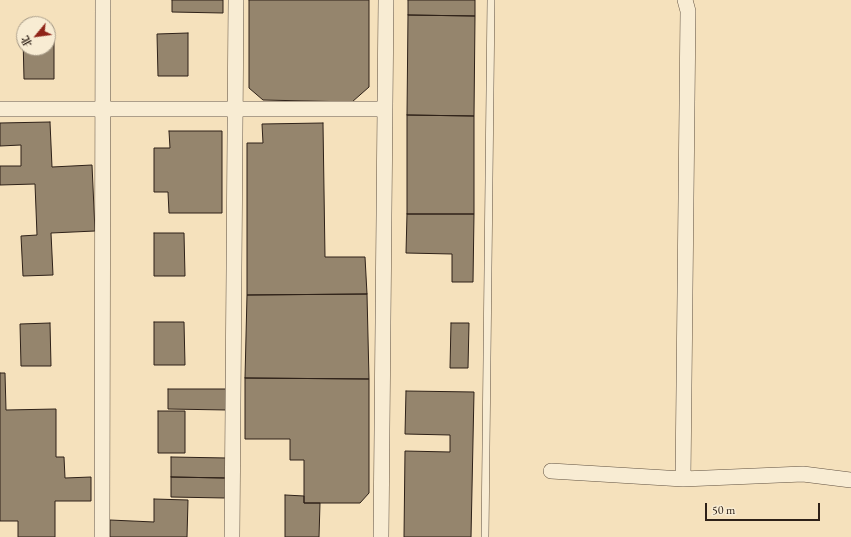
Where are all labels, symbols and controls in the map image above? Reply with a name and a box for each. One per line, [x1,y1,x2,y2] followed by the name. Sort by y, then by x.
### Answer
[16,16,56,56] north arrow
[18,33,35,50] text: 北
[707,495,822,521] scale bar
[712,502,735,518] text: 50 m

